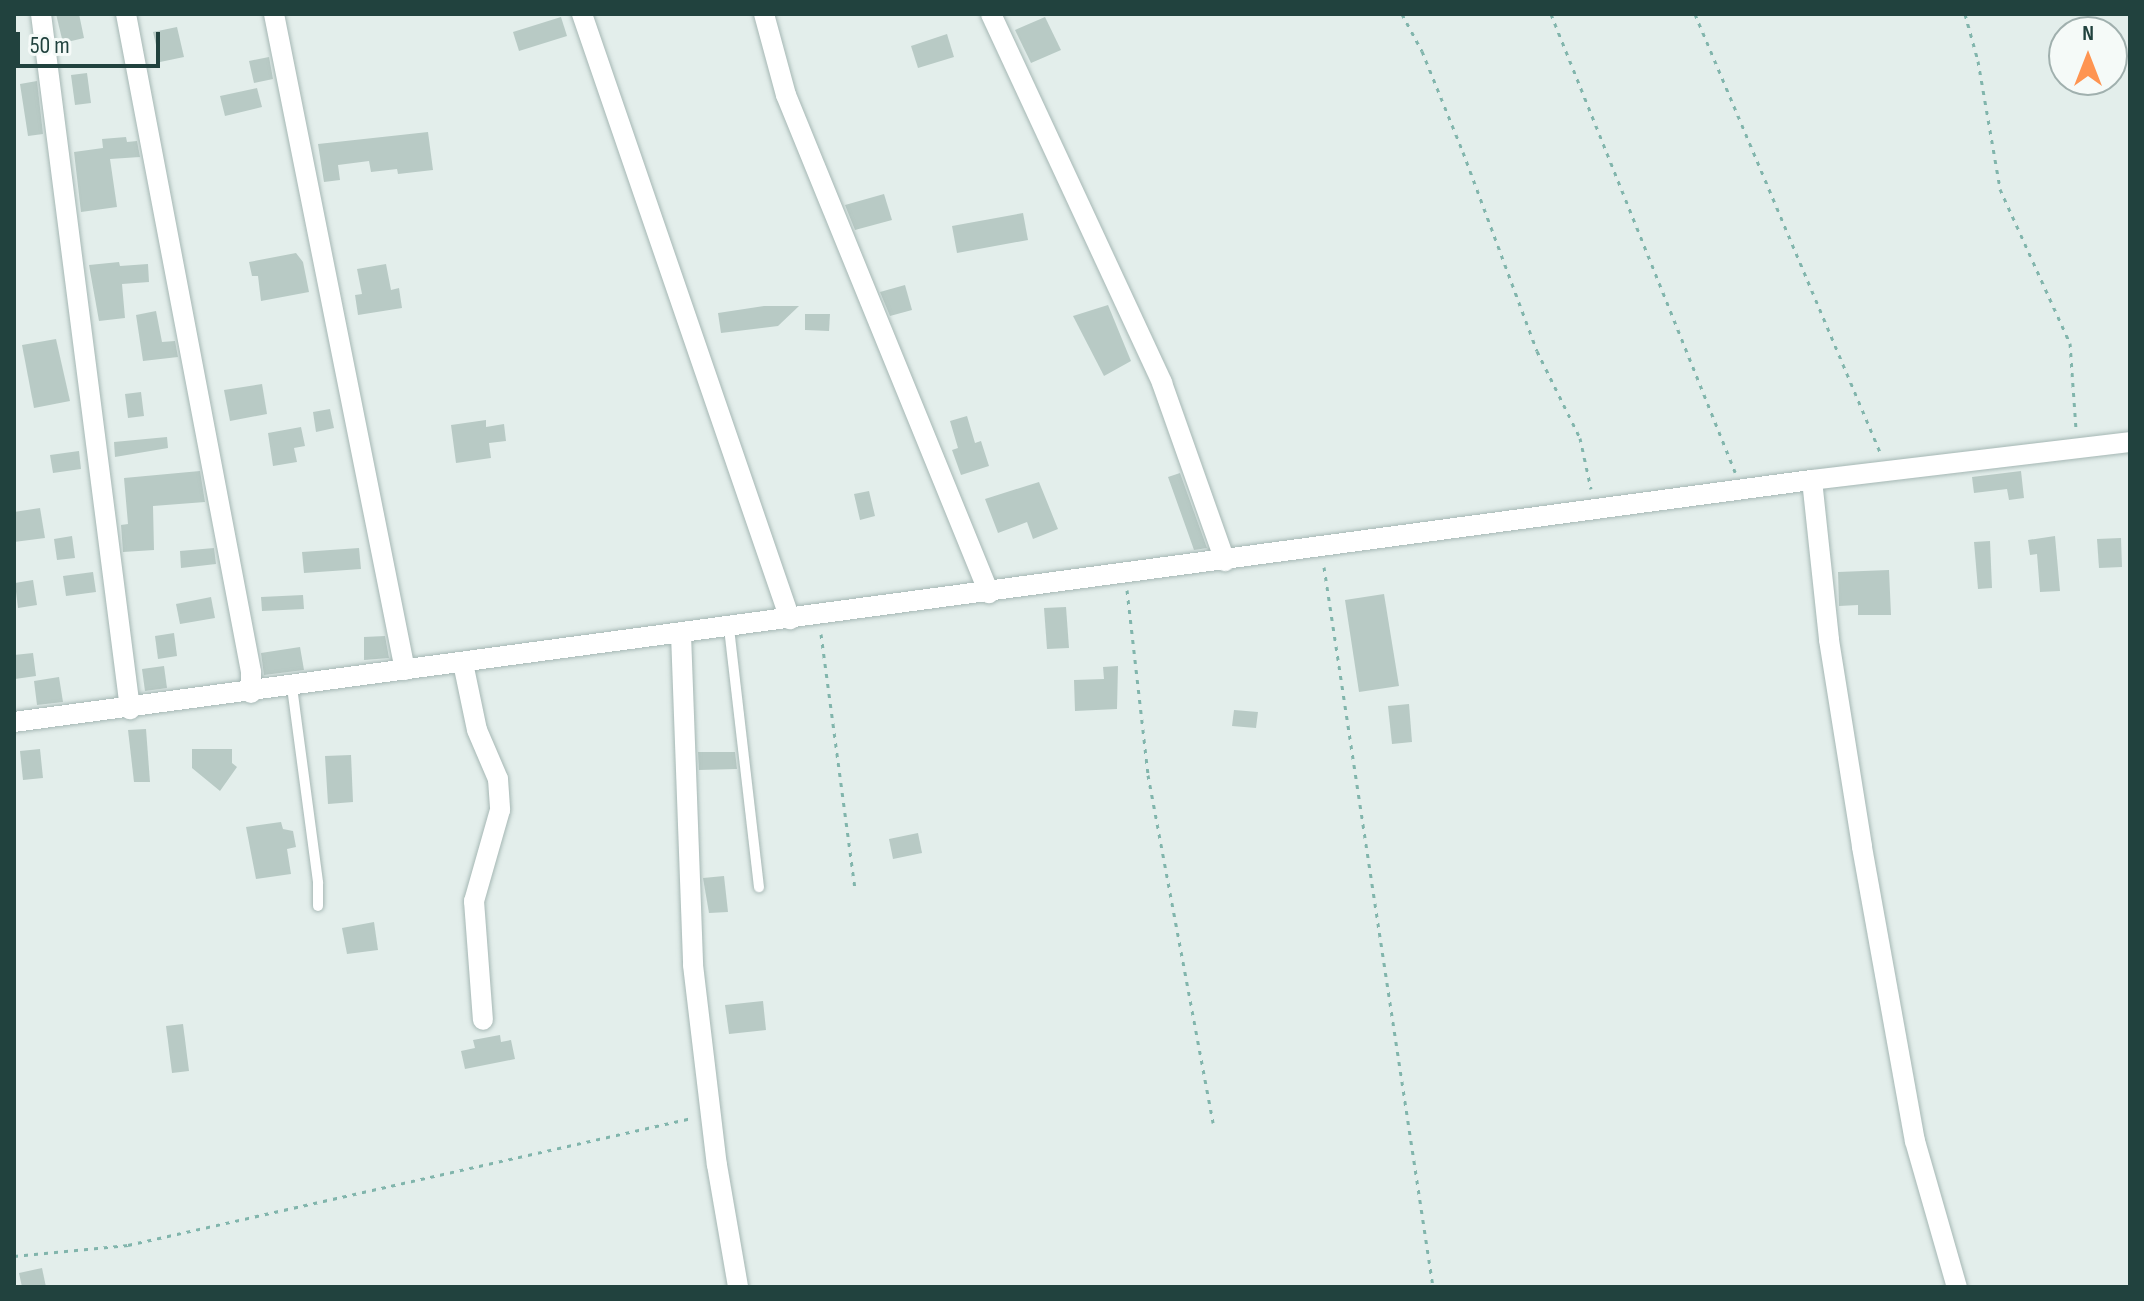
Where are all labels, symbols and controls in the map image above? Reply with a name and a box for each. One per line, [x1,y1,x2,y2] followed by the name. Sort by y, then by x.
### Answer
[20,16,164,66] scale bar
[2048,16,2128,96] north arrow
[2082,20,2094,47] text: N
[30,31,70,60] text: 50 m

